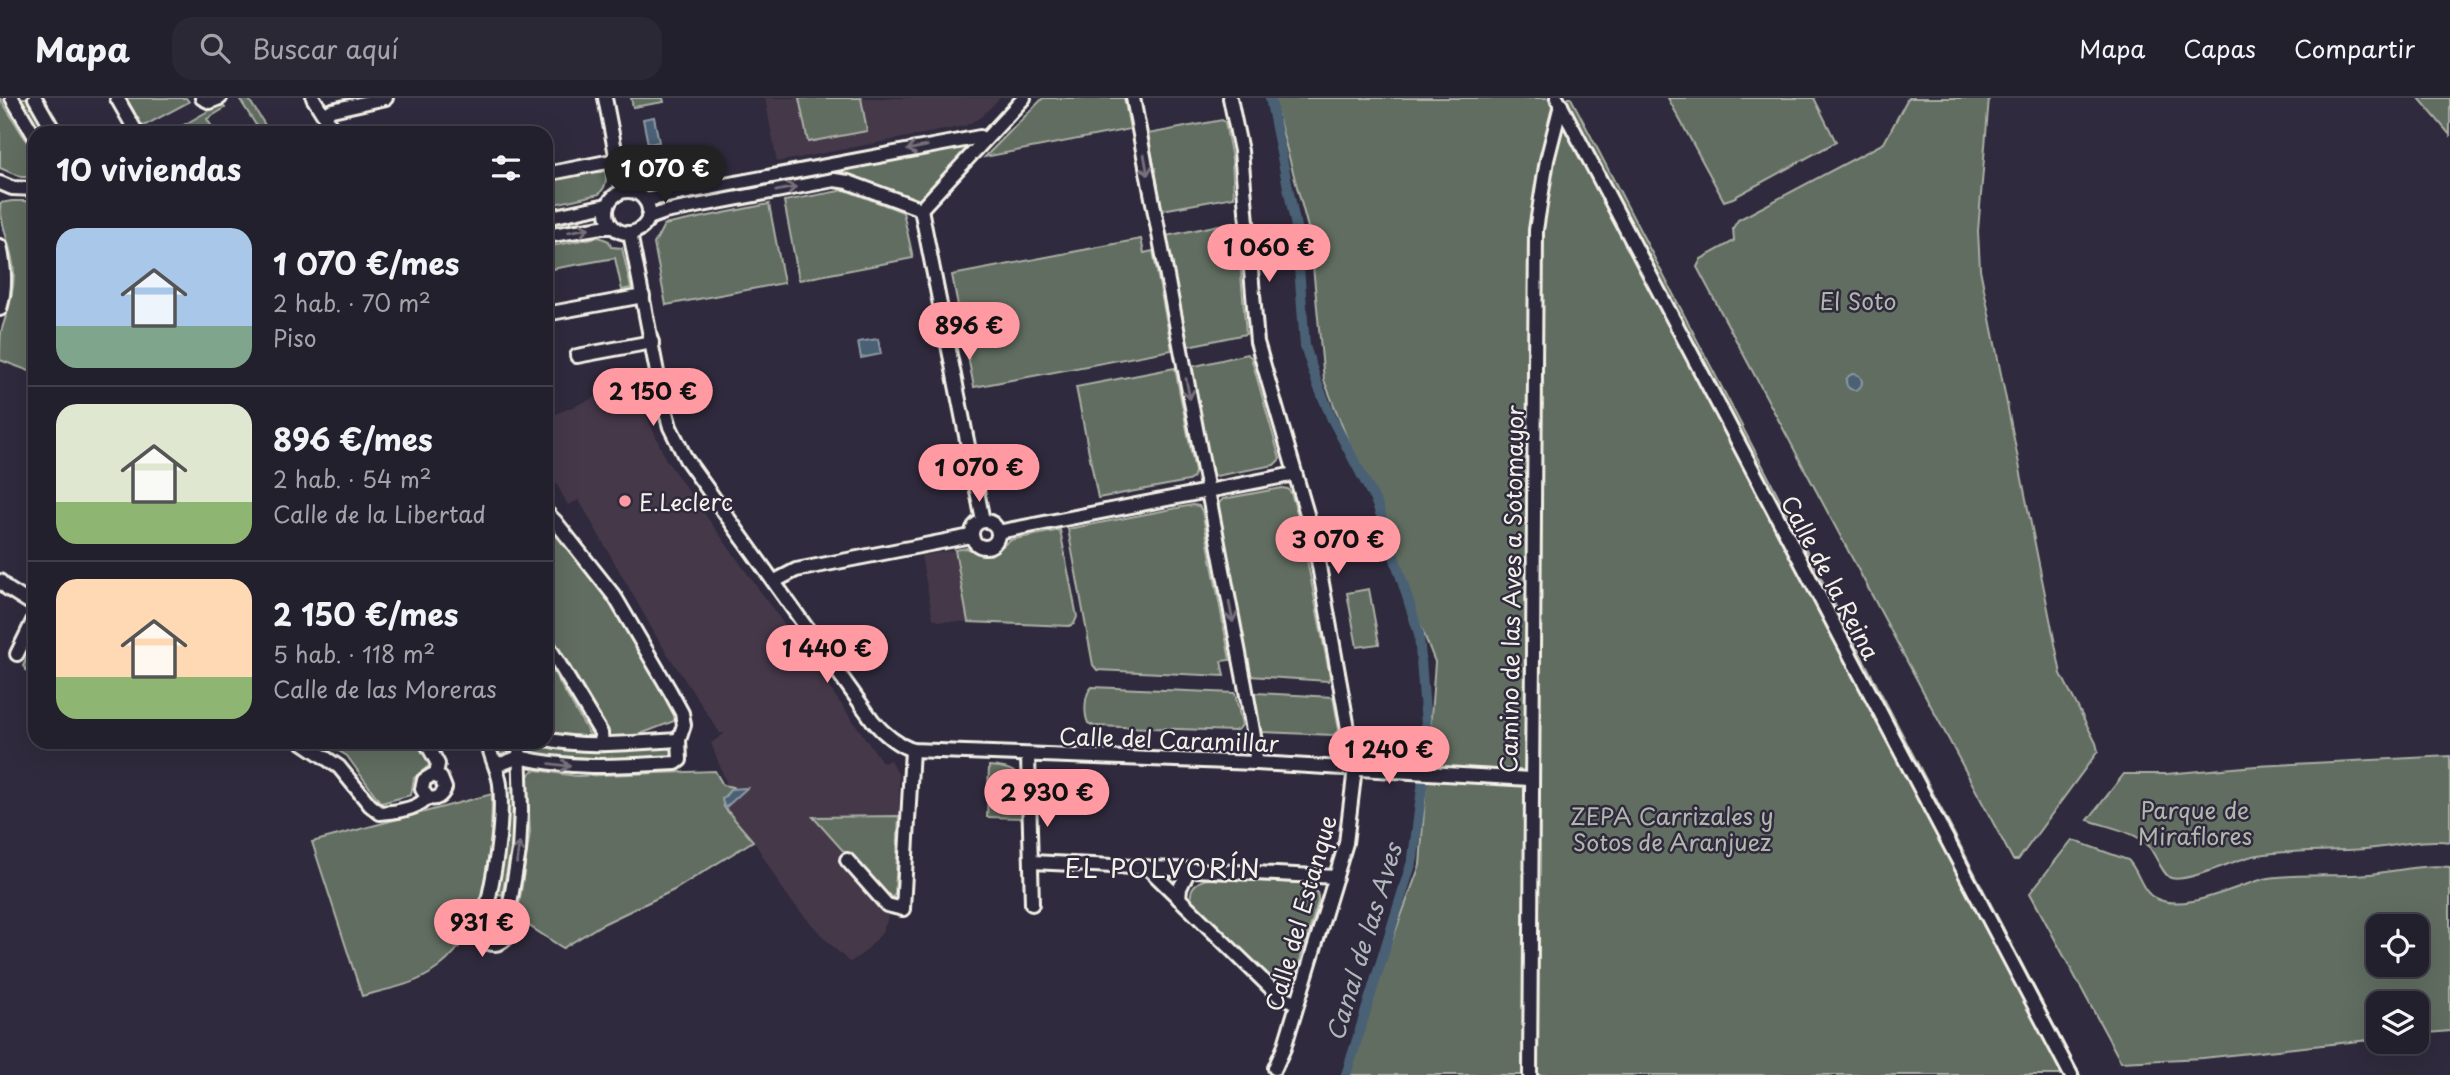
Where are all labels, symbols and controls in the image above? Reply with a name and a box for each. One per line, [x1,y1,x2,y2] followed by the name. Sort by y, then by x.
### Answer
[172,17,662,80] search box
[35,23,130,73] text: Mapa
[196,29,234,67] icon: search
[252,29,398,68] text: Buscar aquí
[2079,30,2145,66] text: Mapa
[2183,30,2256,66] text: Capas
[2294,30,2415,66] text: Compartir
[906,142,929,156] one-way arrow
[56,146,241,191] text: 10 viviendas
[600,146,730,205] pin: 1 070 €
[487,149,525,187] icon: filters
[620,150,710,185] text: 1 070 €
[1140,153,1153,176] one-way arrow
[774,182,797,195] one-way arrow
[567,223,590,237] one-way arrow
[1204,225,1334,284] pin: 1 060 €
[1223,229,1315,264] text: 1 060 €
[273,240,459,285] text: 1 070 €/mes
[112,256,196,340] icon: home
[1820,283,1896,318] park label: El Soto
[273,285,431,320] text: 2 hab. · 70 m²
[920,302,1018,362] pin: 896 €
[935,307,1003,342] text: 896 €
[273,320,317,355] text: Piso
[588,368,718,428] pin: 2 150 €
[609,373,697,408] text: 2 150 €
[1181,377,1195,400] one-way arrow
[1490,404,1532,773] street label: Camino de las Aves a Sotomayor
[273,416,433,461] text: 896 €/mes
[112,432,196,516] icon: home
[914,444,1044,504] pin: 1 070 €
[934,449,1024,484] text: 1 070 €
[273,461,432,496] text: 2 hab. · 54 m²
[639,484,733,519] place label: E.Leclerc
[1773,489,1889,666] street label: Calle de la Reina
[617,493,633,509] marker: E.Leclerc
[273,496,486,531] text: Calle de la Libertad
[1273,517,1403,576] pin: 3 070 €
[1291,521,1385,556] text: 3 070 €
[273,591,458,636] text: 2 150 €/mes
[1224,600,1238,623] one-way arrow
[112,607,196,691] icon: home
[762,626,892,685] pin: 1 440 €
[782,630,872,665] text: 1 440 €
[273,636,435,671] text: 5 hab. · 118 m²
[273,671,497,706] text: Calle de las Moreras
[1058,718,1280,760] street label: Calle del Caramillar
[1324,726,1454,786] pin: 1 240 €
[1345,731,1433,766] text: 1 240 €
[548,758,571,771] one-way arrow
[982,770,1112,829] pin: 2 930 €
[1000,774,1094,809] text: 2 930 €
[2138,792,2252,853] park label: Parque de Miraflores
[1570,798,1774,859] park label: ZEPA Carrizales y Sotos de Aranjuez
[1255,811,1345,1015] street label: Calle del Estanque
[1316,837,1411,1045] water label: Canal de las Aves
[511,842,524,865] one-way arrow
[1064,848,1262,887] district label: EL POLVORÍN
[433,900,531,959] pin: 931 €
[450,904,514,939] text: 931 €
[2366,914,2429,1054] map controls
[2366,914,2429,977] button: locate
[2366,991,2429,1054] button: layers

